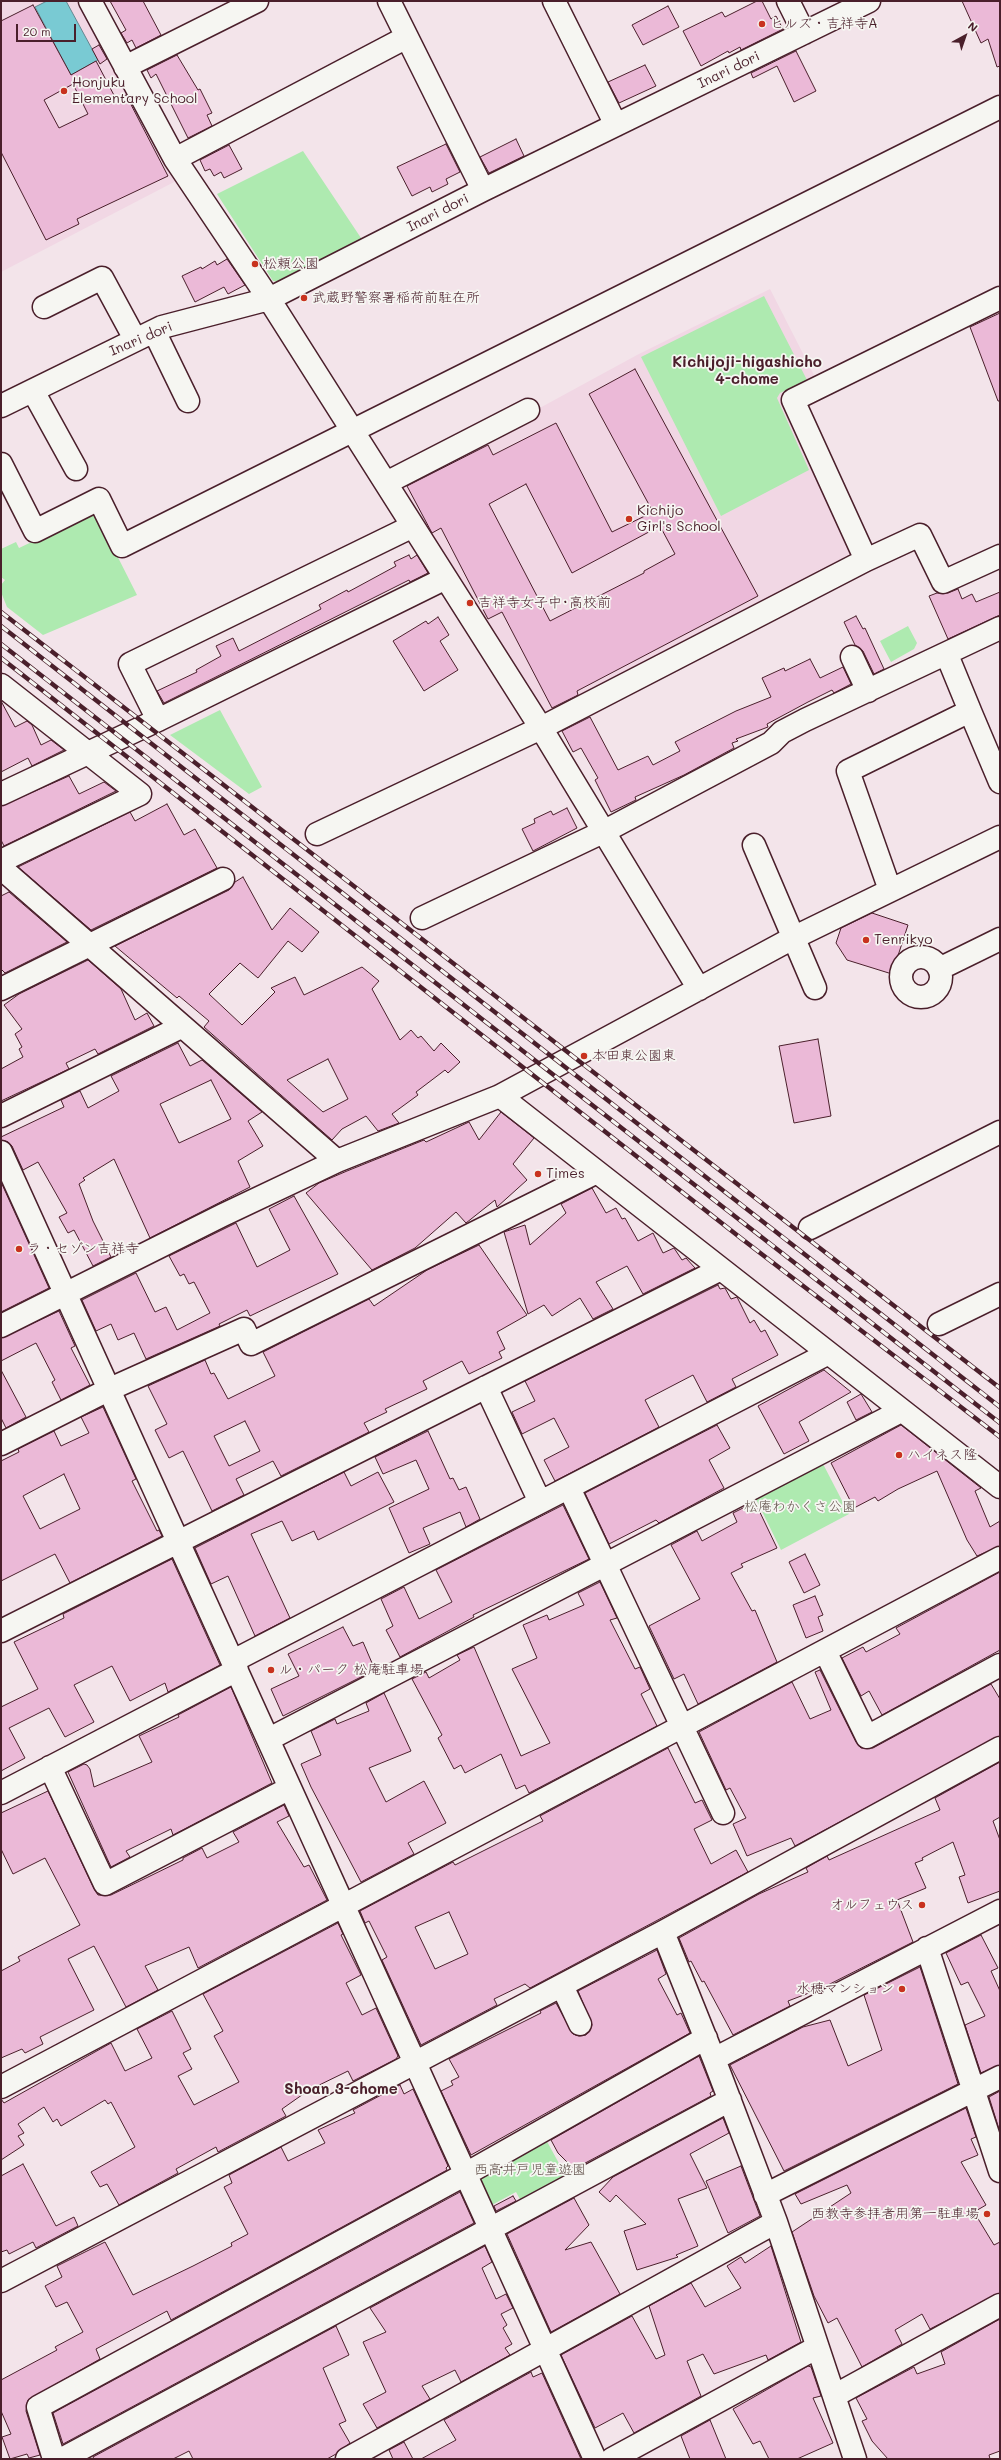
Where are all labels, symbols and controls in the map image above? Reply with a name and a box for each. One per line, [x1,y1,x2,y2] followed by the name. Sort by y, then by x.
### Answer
[18,16,78,42] scale bar
[770,16,878,32] place label: ヒルズ・吉祥寺A
[945,16,985,56] north arrow
[965,18,981,35] text: N
[757,19,767,29] marker: ヒルズ・吉祥寺A
[23,23,51,39] text: 20 m
[695,48,763,92] street label: Inari dori
[72,75,198,108] place label: Honjuku Elementary School
[59,86,69,96] marker: Honjuku Elementary School
[404,190,472,236] street label: Inari dori
[263,256,319,272] place label: 松頼公園
[250,259,260,269] marker: 松頼公園
[312,290,480,306] place label: 武蔵野警察署稲荷前駐在所
[299,293,309,303] marker: 武蔵野警察署稲荷前駐在所
[107,318,175,360] street label: Inari dori
[672,353,822,388] district label: Kichijoji-higashicho 4-chome
[637,503,721,536] place label: Kichijo Girl's School
[624,514,634,524] marker: Kichijo Girl's School
[478,595,611,611] place label: 吉祥寺女子中･高校前
[465,598,475,608] marker: 吉祥寺女子中･高校前
[874,932,933,948] place label: Tenrikyo
[861,935,871,945] marker: Tenrikyo
[592,1048,676,1064] place label: 本田東公園東
[579,1051,589,1061] marker: 本田東公園東
[546,1166,585,1182] place label: Times
[533,1169,543,1179] marker: Times
[27,1241,139,1257] place label: ラ・セゾン吉祥寺
[14,1244,24,1254] marker: ラ・セゾン吉祥寺
[907,1447,977,1463] place label: ハイネス隆
[894,1450,904,1460] marker: ハイネス隆
[744,1499,856,1515] park label: 松庵わかくさ公園
[279,1662,423,1678] place label: ル・パーク 松庵駐車場
[266,1665,276,1675] marker: ル・パーク 松庵駐車場
[830,1897,914,1913] place label: オルフェウス
[917,1900,927,1910] marker: オルフェウス
[796,1981,894,1997] place label: 水穂マンション
[897,1984,907,1994] marker: 水穂マンション
[284,2080,398,2098] district label: Shoan 3-chome
[474,2162,586,2178] park label: 西高井戸児童遊園
[811,2206,979,2222] place label: 西教寺参拝者用第一駐車場
[982,2209,992,2219] marker: 西教寺参拝者用第一駐車場

